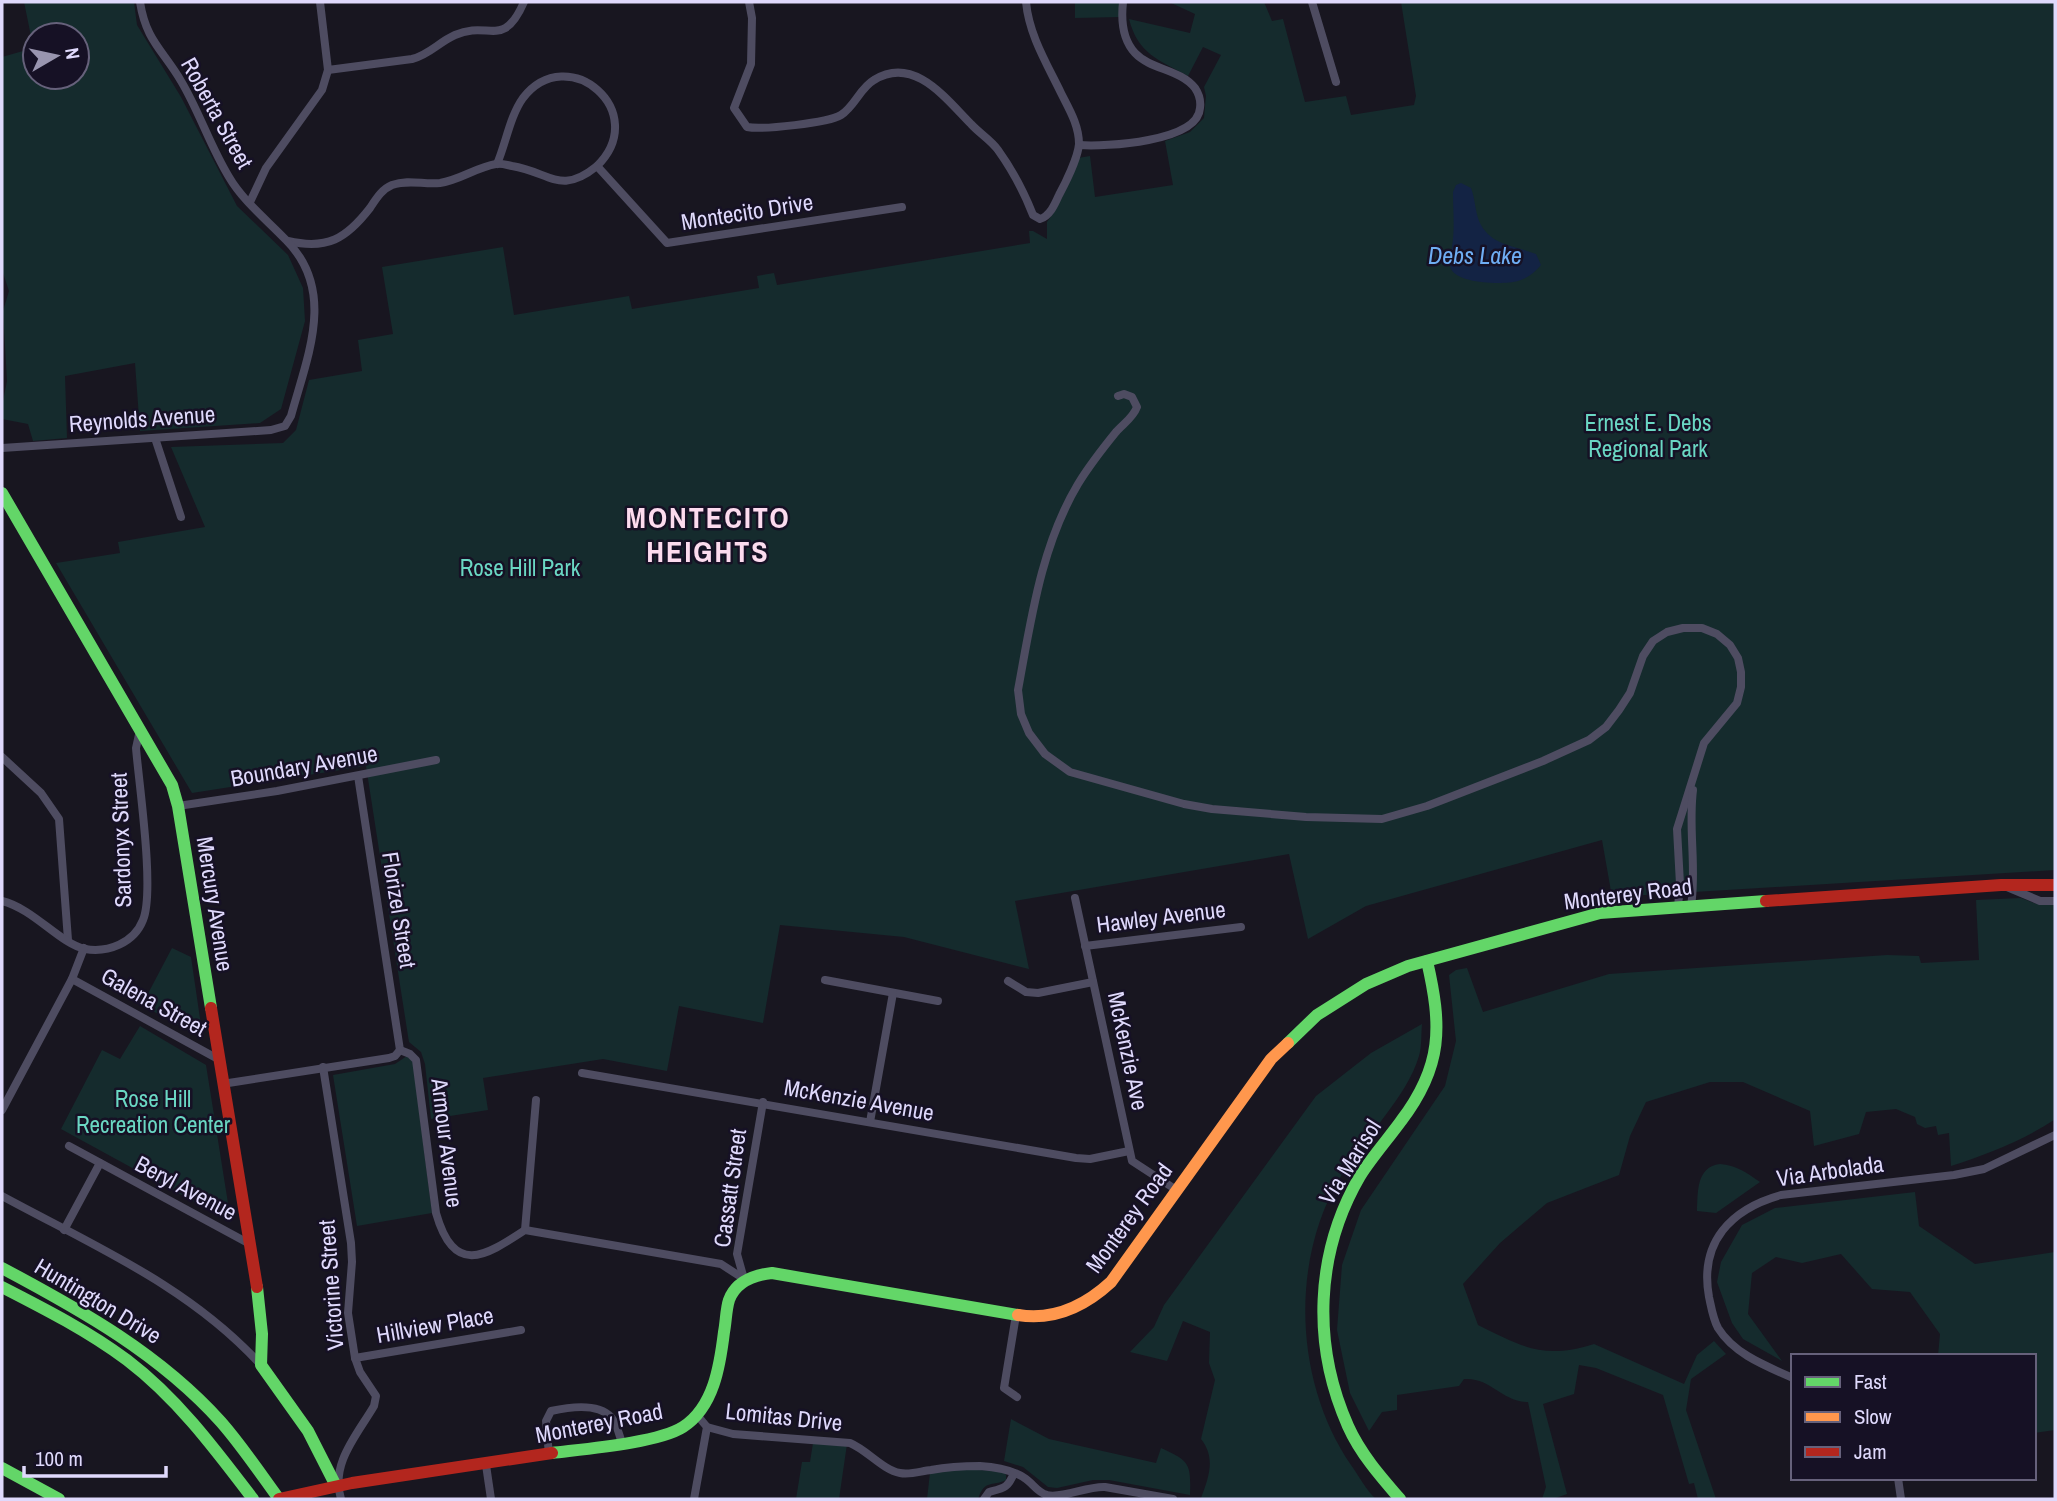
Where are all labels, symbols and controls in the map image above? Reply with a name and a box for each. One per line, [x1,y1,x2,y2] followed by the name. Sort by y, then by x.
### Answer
[21,21,91,91] north arrow
[59,46,87,61] text: N
[174,52,261,174] street label: Roberta Street
[679,186,815,237] street label: Montecito Drive
[1428,239,1522,271] water label: Debs Lake
[68,398,216,439] street label: Reynolds Avenue
[1585,407,1711,464] park label: Ernest E. Debs Regional Park
[625,497,791,571] district label: MONTECITO HEIGHTS
[460,552,581,583] park label: Rose Hill Park
[228,737,380,794] street label: Boundary Avenue
[103,772,138,908] street label: Sardonyx Street
[190,834,241,973] street label: Mercury Avenue
[375,850,424,970] street label: Florizel Street
[1562,870,1694,917] street label: Monterey Road
[1095,893,1227,940] street label: Hawley Avenue
[96,960,213,1043] street label: Galena Street
[1101,989,1156,1113] street label: McKenzie Ave
[782,1071,936,1128] street label: McKenzie Avenue
[424,1076,471,1209] street label: Armour Avenue
[76,1083,231,1140] park label: Rose Hill Recreation Center
[1311,1113,1388,1210] street label: Via Marisol
[706,1127,753,1249] street label: Cassatt Street
[130,1148,242,1227] street label: Beryl Avenue
[1774,1148,1886,1193] street label: Via Arbolada
[1078,1156,1179,1279] street label: Monterey Road
[310,1219,351,1351] street label: Victorine Street
[29,1251,167,1351] street label: Huntington Drive
[374,1299,496,1350] street label: Hillview Place
[1791,1354,2036,1480] legend
[1854,1367,1887,1396] text: Fast
[533,1395,665,1450] street label: Monterey Road
[724,1395,844,1438] street label: Lomitas Drive
[1854,1402,1892,1431] text: Slow
[24,1434,166,1478] scale bar
[1854,1437,1887,1466] text: Jam
[35,1444,83,1473] text: 100 m

